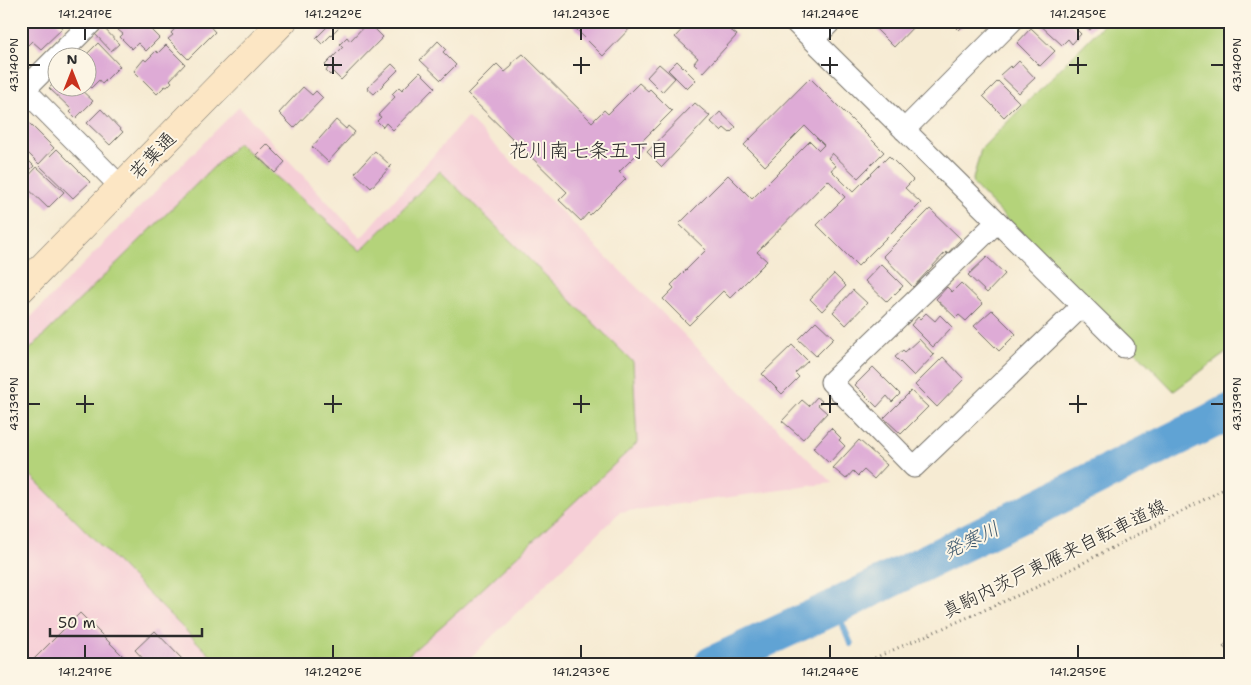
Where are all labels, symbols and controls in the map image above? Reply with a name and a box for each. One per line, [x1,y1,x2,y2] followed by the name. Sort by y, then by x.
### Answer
[58,6,112,22] text: 141.291°E
[304,6,362,22] text: 141.292°E
[552,6,610,22] text: 141.293°E
[801,6,859,22] text: 141.294°E
[1050,6,1106,22] text: 141.295°E
[6,38,22,92] text: 43.140°N
[1229,38,1245,92] text: 43.140°N
[48,48,98,98] north arrow
[66,50,78,68] text: N
[124,126,181,185] street label: 若葉通
[509,137,669,163] district label: 花川南七条五丁目
[6,377,22,431] text: 43.139°N
[1229,377,1245,431] text: 43.139°N
[938,493,1171,624] street label: 真駒内茨戸東雁来自転車道線
[938,515,1004,565] water label: 発寒川
[50,605,202,637] scale bar
[58,613,96,633] text: 50 m
[58,664,112,680] text: 141.291°E
[304,664,362,680] text: 141.292°E
[552,664,610,680] text: 141.293°E
[801,664,859,680] text: 141.294°E
[1050,664,1106,680] text: 141.295°E

